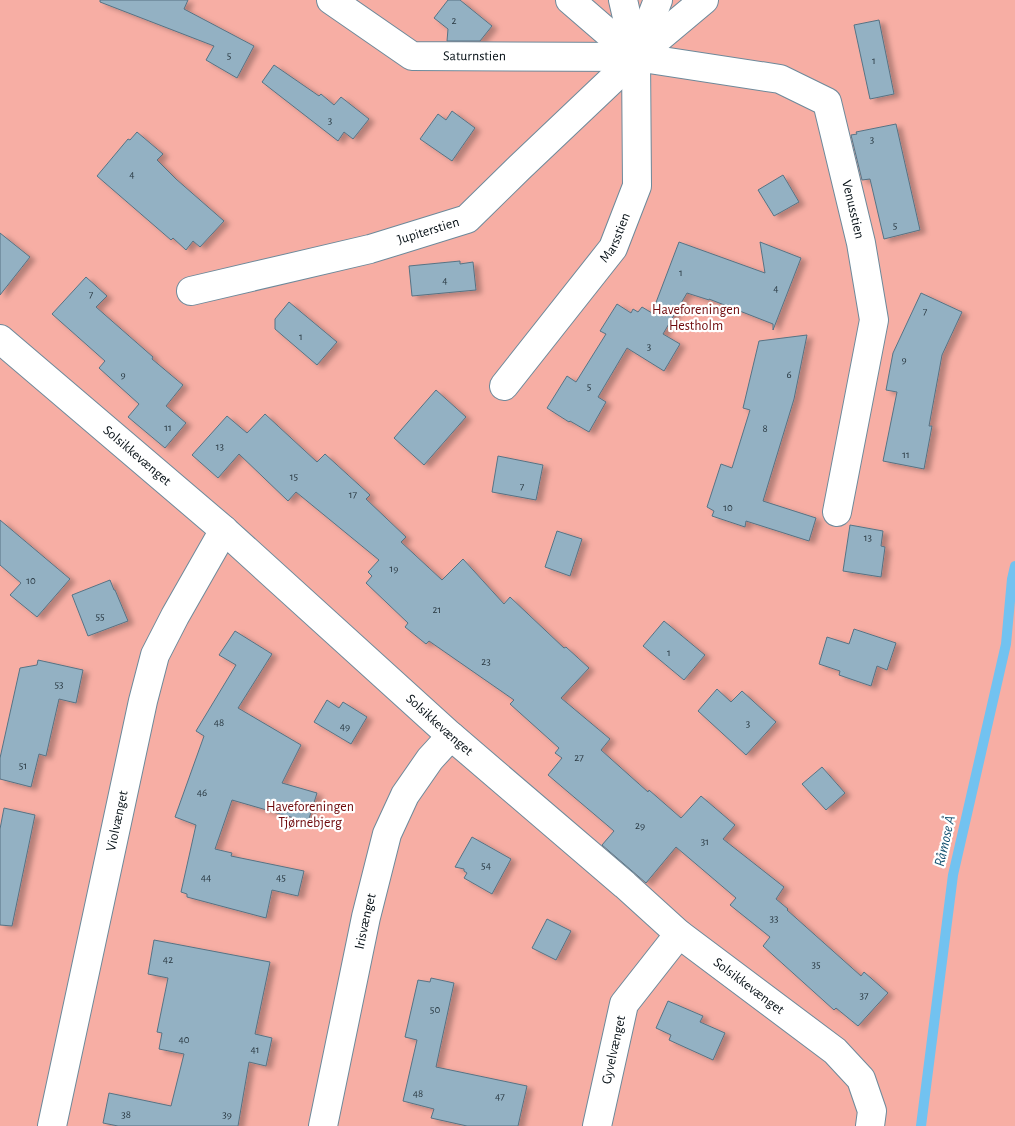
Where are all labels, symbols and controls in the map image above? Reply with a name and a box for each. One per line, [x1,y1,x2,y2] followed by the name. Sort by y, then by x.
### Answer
[451,15,457,26] house number: 2
[443,49,506,63] street label: Saturnstien
[227,50,232,61] house number: 5
[872,55,876,66] house number: 1
[328,115,333,126] house number: 3
[870,134,875,145] house number: 3
[129,169,135,180] house number: 4
[839,179,867,240] street label: Venusstien
[597,211,633,265] street label: Marsstien
[396,215,461,247] street label: Jupiterstien
[893,220,898,231] house number: 5
[679,267,683,278] house number: 1
[442,275,448,286] house number: 4
[773,283,779,294] house number: 4
[89,289,94,300] house number: 7
[652,303,740,333] park label: Haveforeningen Hestholm
[923,306,928,317] house number: 7
[299,331,303,342] house number: 1
[647,341,652,352] house number: 3
[901,354,907,365] house number: 9
[120,369,126,380] house number: 9
[786,369,792,380] house number: 6
[587,381,592,392] house number: 5
[164,422,172,433] house number: 11
[100,423,174,489] street label: Solsikkevænget
[762,423,768,434] house number: 8
[216,441,225,452] house number: 13
[902,449,910,460] house number: 11
[290,471,299,482] house number: 15
[520,481,525,492] house number: 7
[349,489,358,500] house number: 17
[723,502,733,513] house number: 10
[864,532,873,543] house number: 13
[390,563,398,574] house number: 19
[26,575,36,586] house number: 10
[433,604,441,615] house number: 21
[95,611,105,622] house number: 55
[667,647,671,658] house number: 1
[481,656,491,667] house number: 23
[54,679,64,690] house number: 53
[403,692,476,759] street label: Solsikkevænget
[214,717,224,728] house number: 48
[746,718,751,729] house number: 3
[340,721,350,732] house number: 49
[574,752,584,763] house number: 27
[19,760,27,771] house number: 51
[197,787,207,798] house number: 46
[104,789,131,853] street label: Violvænget
[266,800,354,830] park label: Haveforeningen Tjørnebjerg
[931,814,958,868] water label: Råmose Å
[635,820,645,831] house number: 29
[701,836,709,847] house number: 31
[481,860,491,871] house number: 54
[201,872,211,883] house number: 44
[276,872,286,883] house number: 45
[353,891,379,951] street label: Irisvænget
[769,913,779,924] house number: 33
[163,954,173,965] house number: 42
[711,955,787,1018] street label: Solsikkevænget
[811,959,821,970] house number: 35
[859,990,869,1001] house number: 37
[430,1004,440,1015] house number: 50
[599,1014,628,1086] street label: Gyvelvænget
[178,1034,190,1045] house number: 40
[250,1044,260,1055] house number: 41
[413,1088,423,1099] house number: 48
[495,1091,505,1102] house number: 47
[121,1109,131,1120] house number: 38
[222,1109,232,1120] house number: 39

